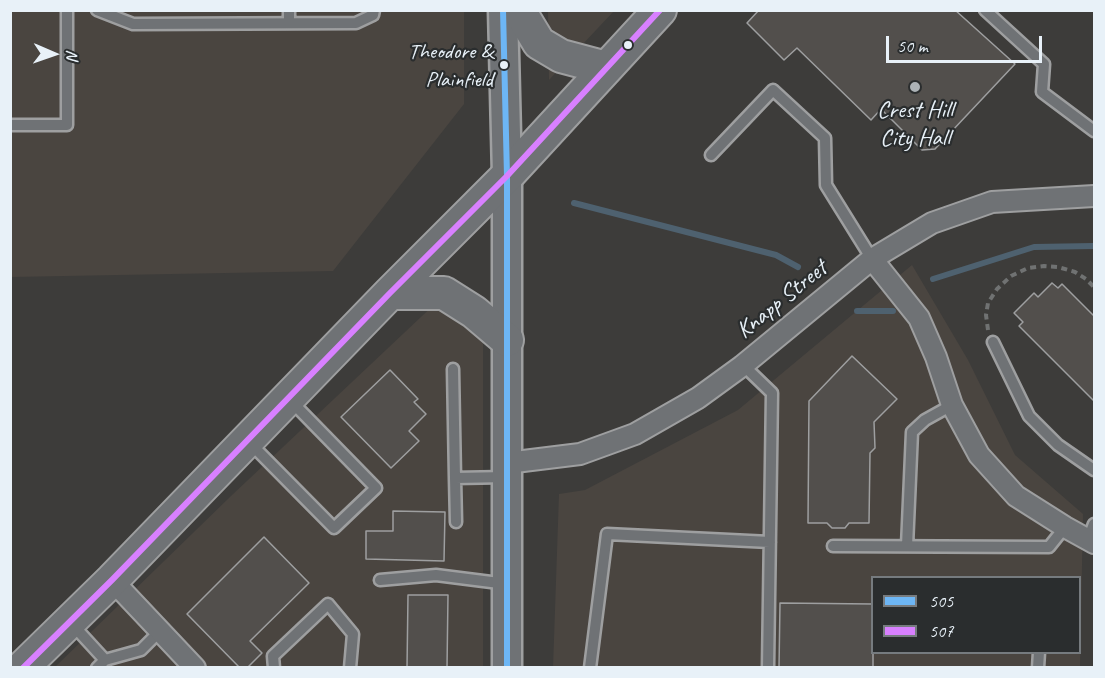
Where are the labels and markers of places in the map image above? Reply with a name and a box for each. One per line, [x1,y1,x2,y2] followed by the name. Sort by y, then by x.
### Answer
[408,39,493,90] place label: Theodore & Plainfield
[622,39,634,51] unlabelled marker
[498,59,510,71] marker: Theodore & Plainfield
[908,80,922,94] marker: Crest Hill City Hall
[877,97,953,153] place label: Crest Hill City Hall

